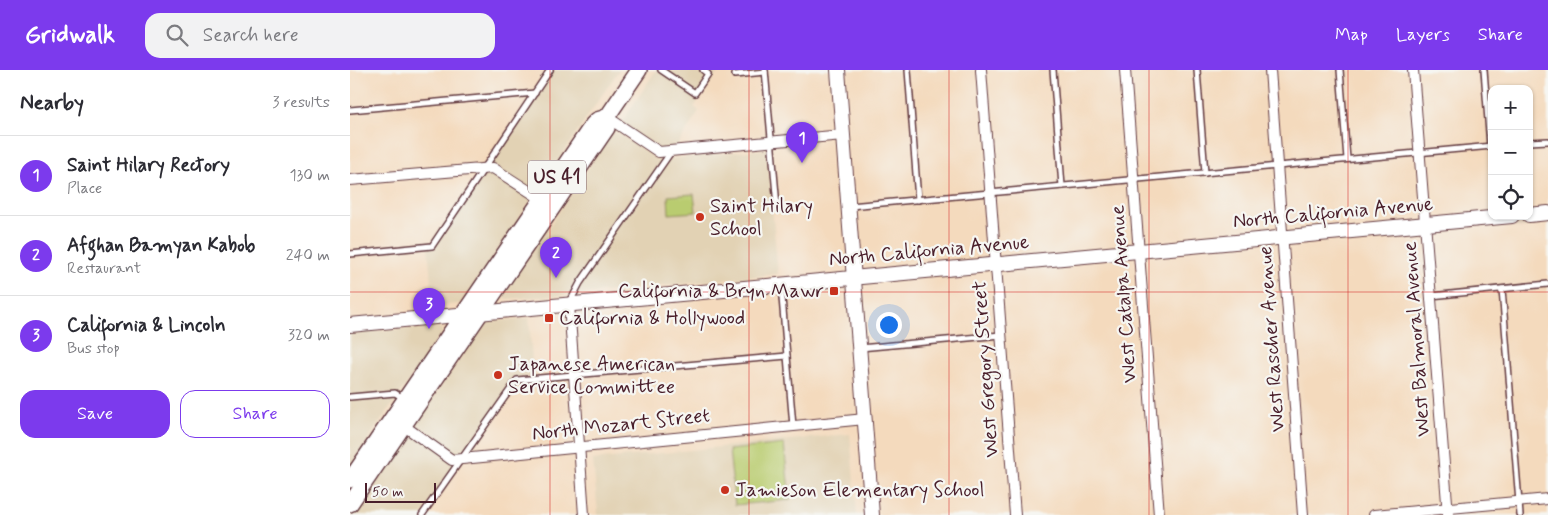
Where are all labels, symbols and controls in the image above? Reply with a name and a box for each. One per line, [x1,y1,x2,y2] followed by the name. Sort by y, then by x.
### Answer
[145,13,495,58] search box
[25,20,115,51] text: Gridwalk
[163,21,191,49] icon: search
[203,23,298,48] text: Search here
[1335,23,1368,47] text: Map
[1396,23,1450,47] text: Layers
[1478,23,1523,47] text: Share
[1488,85,1533,220] map controls
[1488,85,1533,130] button: +
[20,89,84,117] text: Nearby
[272,92,330,113] text: 3 results
[786,122,818,163] pin: 1
[1488,130,1533,175] button: −
[67,153,230,178] text: Saint Hilary Rectory
[528,160,586,194] road number: US 41
[32,165,40,186] text: 1
[289,165,330,186] text: 130 m
[1488,175,1533,220] button: locate
[67,178,102,199] text: Place
[1232,191,1434,237] street label: North California Avenue
[710,193,813,243] place label: Saint Hilary School
[1104,204,1144,384] street label: West Catalpa Avenue
[694,211,706,223] marker: Saint Hilary School
[828,229,1030,275] street label: North California Avenue
[67,233,255,258] text: Afghan Bamyan Kabob
[540,237,572,278] pin: 2
[1397,240,1437,437] street label: West Balmoral Avenue
[32,245,40,266] text: 2
[286,245,330,266] text: 240 m
[1252,245,1292,433] street label: West Rascher Avenue
[67,258,141,279] text: Restaurant
[618,278,824,307] place label: California & Bryn Mawr
[966,280,1007,458] street label: West Gregory Street
[828,285,840,297] marker: California & Bryn Mawr
[413,288,445,329] pin: 3
[559,305,745,334] place label: California & Hollywood
[543,312,555,324] marker: California & Hollywood
[876,312,902,338] your location
[67,313,226,338] text: California & Lincoln
[32,325,40,346] text: 3
[288,325,330,346] text: 320 m
[67,338,120,359] text: Bus stop
[508,351,675,401] place label: Japanese American Service Committee
[492,369,504,381] marker: Japanese American Service Committee
[20,390,170,438] button: Save
[180,390,330,438] button: Share
[531,402,711,448] street label: North Mozart Street
[735,477,984,504] place label: Jamieson Elementary School
[365,480,436,503] scale bar
[372,483,403,501] text: 50 m
[719,484,731,496] marker: Jamieson Elementary School

